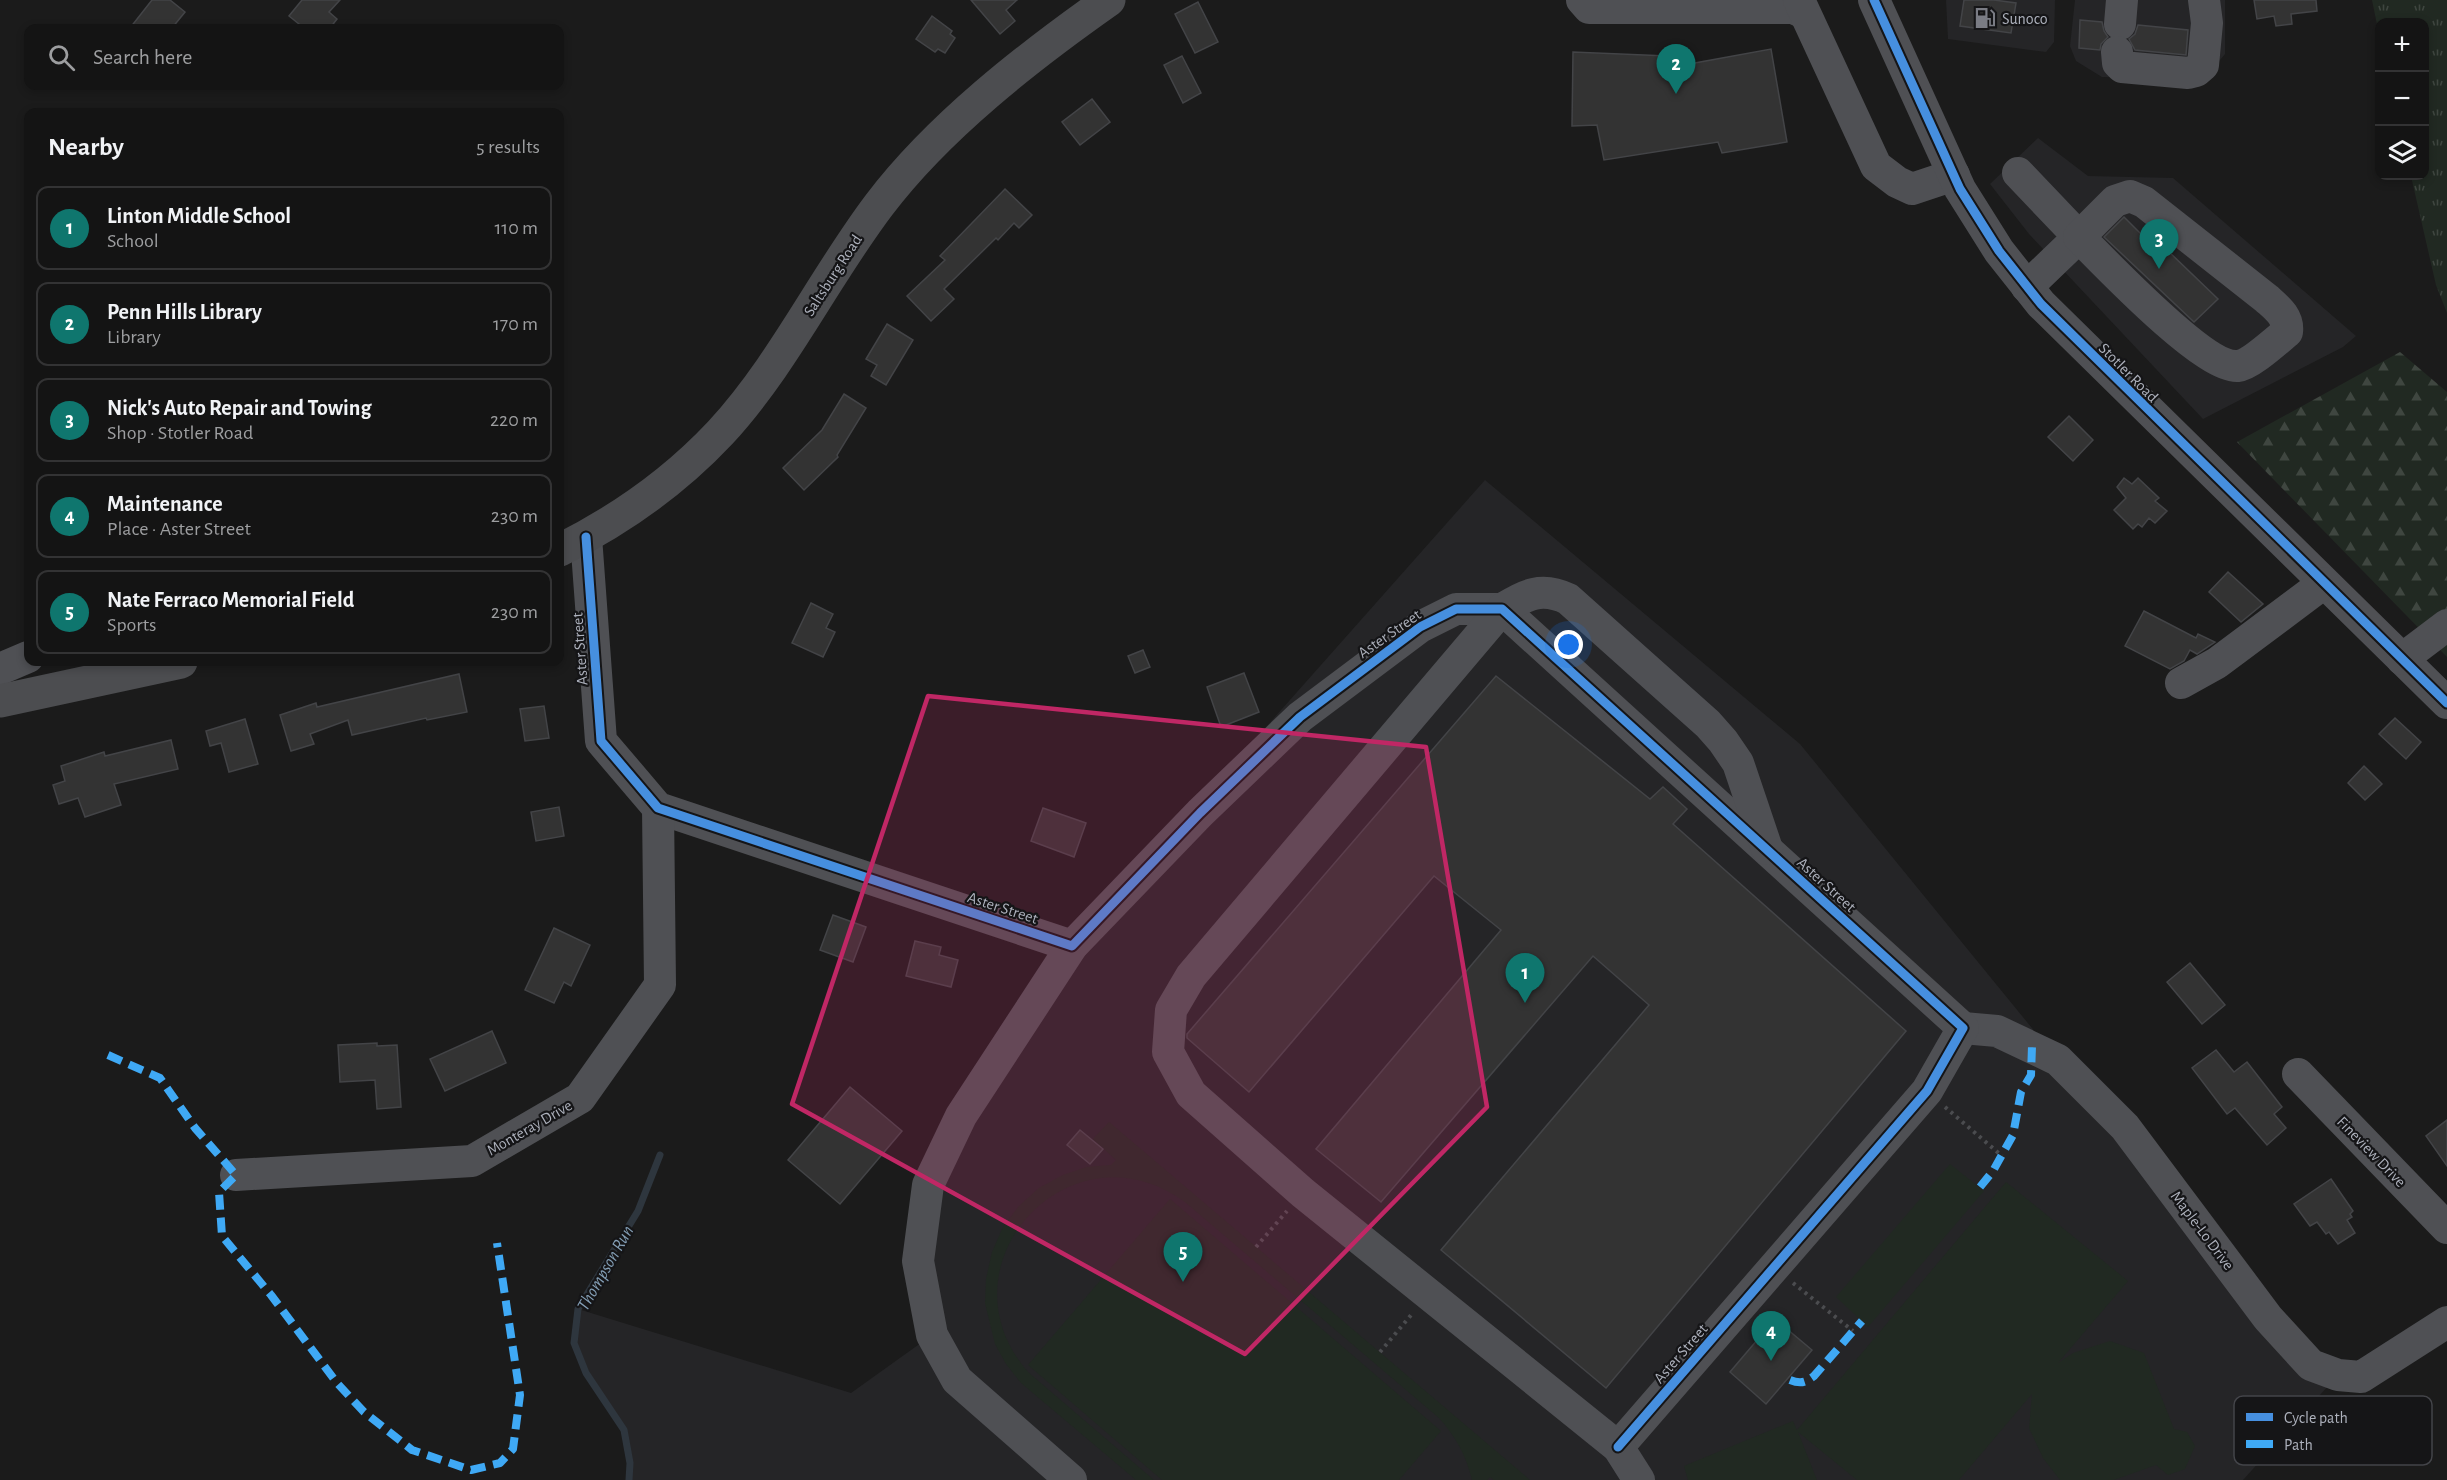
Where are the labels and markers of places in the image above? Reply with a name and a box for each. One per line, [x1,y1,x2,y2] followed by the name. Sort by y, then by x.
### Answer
[1973,6,1997,30] fuel station icon: Sunoco
[2002,11,2048,27] place label: Sunoco
[1656,44,1696,94] pin: 2
[2140,220,2178,269] pin: 3
[1506,954,1544,1003] pin: 1
[1164,1232,1202,1282] pin: 5
[1752,1312,1790,1361] pin: 4

